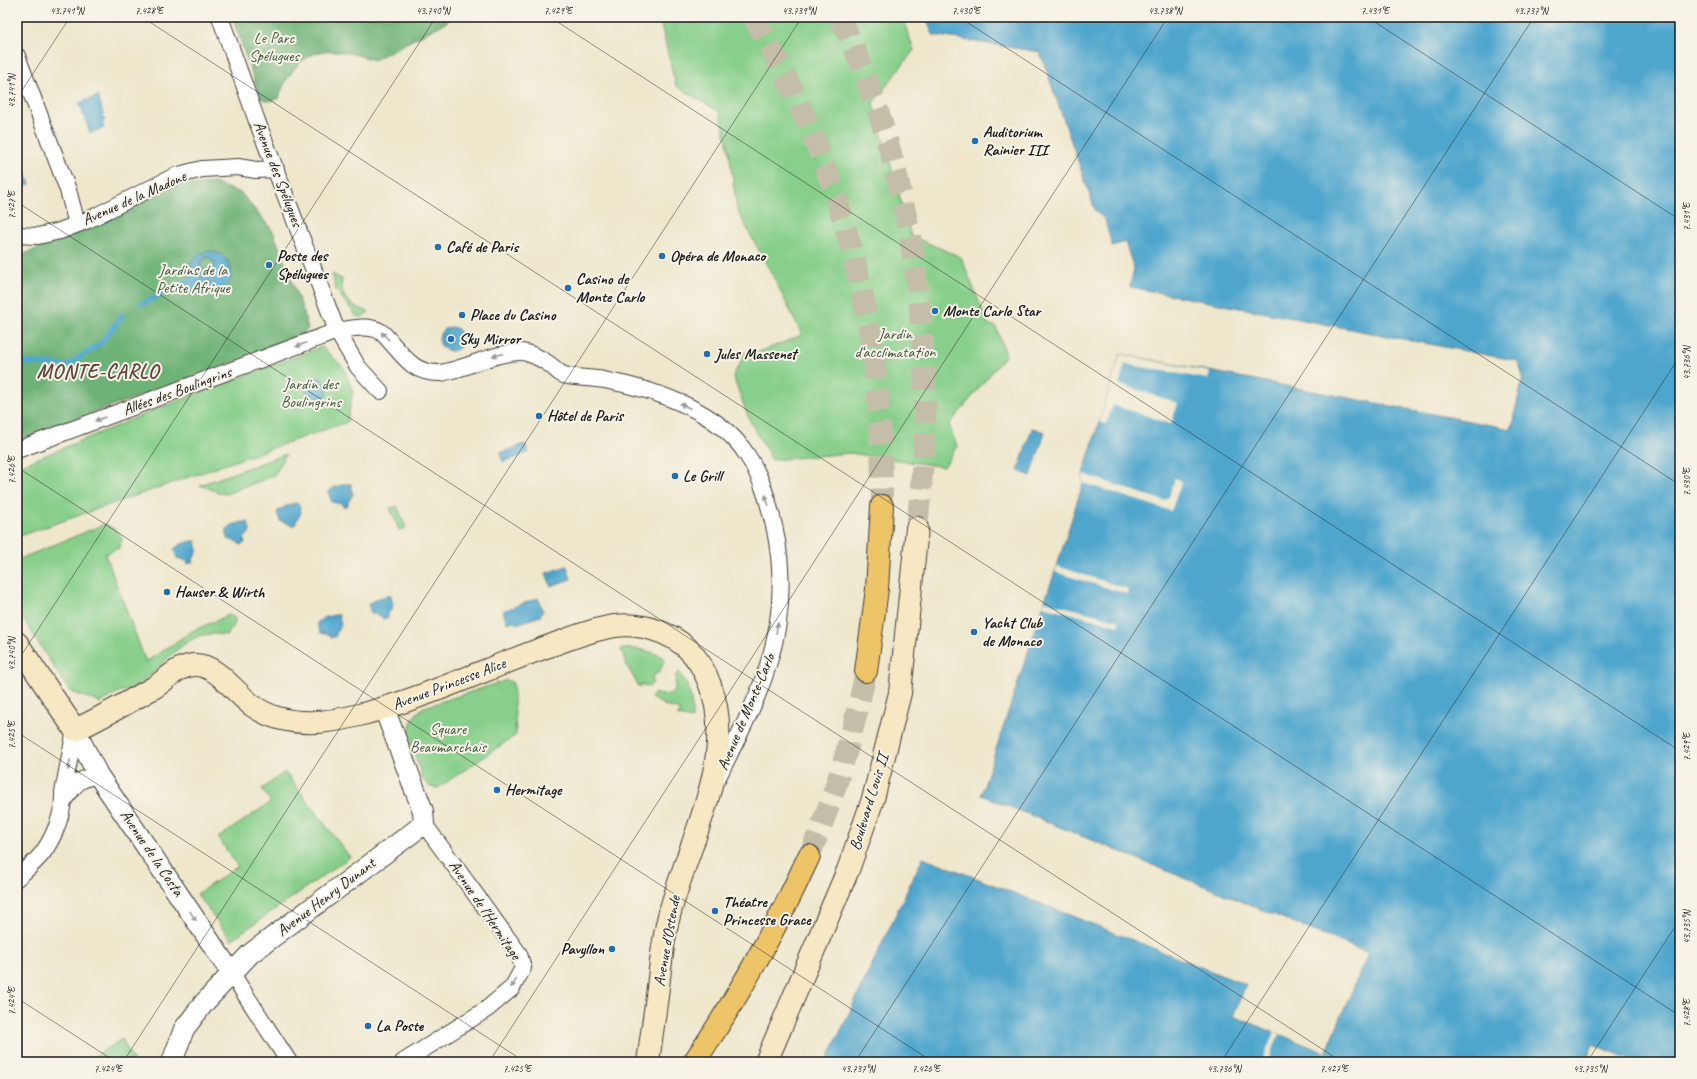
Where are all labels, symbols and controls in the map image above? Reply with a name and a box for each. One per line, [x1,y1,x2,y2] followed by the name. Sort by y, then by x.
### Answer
[50,4,86,17] text: 43.741°N
[135,4,165,17] text: 7.428°E
[416,4,452,17] text: 43.740°N
[544,4,574,17] text: 7.429°E
[782,4,818,17] text: 43.739°N
[952,4,982,17] text: 7.430°E
[1148,4,1184,17] text: 43.738°N
[1361,4,1391,17] text: 7.431°E
[1514,4,1550,17] text: 43.737°N
[249,28,300,66] park label: Le Parc Spélugues
[5,72,18,108] text: 43.741°N
[249,118,308,231] street label: Avenue des Spélugues
[983,122,1051,160] place label: Auditorium Rainier III
[970,136,980,146] marker: Auditorium Rainier III
[79,165,191,230] street label: Avenue de la Madone
[5,189,18,219] text: 7.427°E
[1680,201,1693,231] text: 7.431°E
[446,237,519,257] place label: Café de Paris
[433,242,443,252] marker: Café de Paris
[277,246,329,284] place label: Poste des Spélugues
[670,246,768,266] place label: Opéra de Monaco
[657,251,667,261] marker: Opéra de Monaco
[156,260,232,298] park label: Jardins de la Petite Afrique
[264,260,274,270] marker: Poste des Spélugues
[576,269,645,307] place label: Casino de Monte Carlo
[563,283,573,293] marker: Casino de Monte Carlo
[943,301,1043,321] place label: Monte Carlo Star
[470,305,557,325] place label: Place du Casino
[930,306,940,316] marker: Monte Carlo Star
[457,310,467,320] marker: Place du Casino
[854,324,936,362] park label: Jardin d‘acclimatation
[459,329,523,349] place label: Sky Mirror
[380,331,390,341] one-way arrow
[446,334,456,344] marker: Sky Mirror
[295,343,307,349] one-way arrow
[714,344,799,364] place label: Jules Massenet
[1680,344,1693,380] text: 43.736°N
[702,349,712,359] marker: Jules Massenet
[492,353,504,359] one-way arrow
[37,359,161,384] district label: MONTE-CARLO
[120,362,235,420] street label: Allées des Boulingrins
[281,374,343,412] park label: Jardin des Boulingrins
[680,403,691,409] one-way arrow
[547,406,625,426] place label: Hôtel de Paris
[534,411,544,421] marker: Hôtel de Paris
[94,416,106,422] one-way arrow
[5,454,18,484] text: 7.426°E
[683,466,725,486] place label: Le Grill
[1680,466,1693,496] text: 7.430°E
[670,471,680,481] marker: Le Grill
[764,494,770,506] one-way arrow
[175,582,265,602] place label: Hauser & Wirth
[162,587,172,597] marker: Hauser & Wirth
[982,613,1043,651] place label: Yacht Club de Monaco
[774,622,780,635] one-way arrow
[969,627,979,637] marker: Yacht Club de Monaco
[5,635,18,671] text: 43.740°N
[712,649,780,773] street label: Avenue de Monte-Carlo
[390,653,510,715] street label: Avenue Princesse Alice
[5,719,18,749] text: 7.425°E
[410,719,487,757] park label: Square Beaumarchais
[1680,731,1693,761] text: 7.429°E
[845,748,894,853] street label: Boulevard Louis II
[65,759,71,771] one-way arrow
[505,780,563,800] place label: Hermitage
[492,785,502,795] marker: Hermitage
[116,806,189,901] street label: Avenue de la Costa
[273,852,381,941] street label: Avenue Henry Dunant
[444,856,527,965] street label: Avenue de l'Hermitage
[649,892,685,988] street label: Avenue d'Ostende
[723,892,812,930] place label: Théatre Princesse Grace
[710,906,720,916] marker: Théatre Princesse Grace
[1680,908,1693,944] text: 43.735°N
[190,910,197,922] one-way arrow
[561,939,605,959] place label: Pavyllon
[607,944,617,954] marker: Pavyllon
[511,977,518,989] one-way arrow
[5,985,18,1015] text: 7.424°E
[1680,997,1693,1027] text: 7.428°E
[376,1016,425,1036] place label: La Poste
[363,1021,373,1031] marker: La Poste
[94,1062,124,1075] text: 7.424°E
[503,1062,533,1075] text: 7.425°E
[841,1062,877,1075] text: 43.737°N
[912,1062,942,1075] text: 7.426°E
[1207,1062,1243,1075] text: 43.736°N
[1320,1062,1350,1075] text: 7.427°E
[1573,1062,1609,1075] text: 43.735°N

